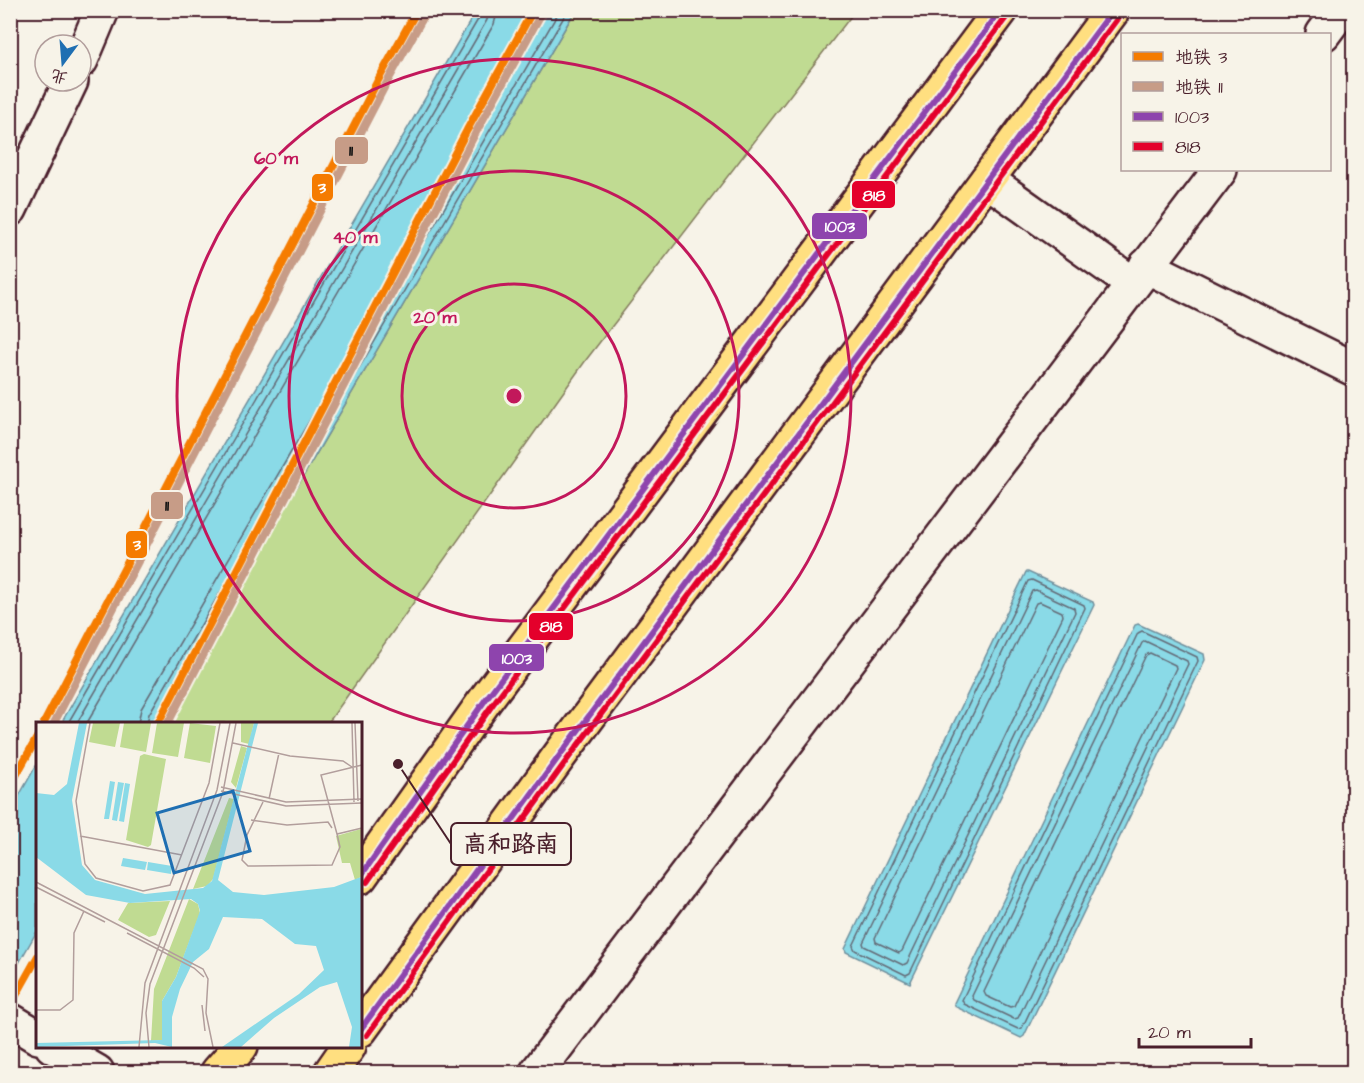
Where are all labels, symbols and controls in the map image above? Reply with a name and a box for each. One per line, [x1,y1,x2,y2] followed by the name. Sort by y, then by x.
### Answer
[33,33,93,93] north arrow
[1121,33,1331,171] legend
[1175,45,1227,70] text: 地铁 3
[48,64,70,89] text: 北
[1175,75,1223,100] text: 地铁 11
[1175,105,1209,130] text: 1003
[1175,135,1201,160] text: 818
[334,136,369,165] line badge: 11
[349,140,354,162] text: 11
[254,146,299,171] text: 60 m
[311,173,334,202] line badge: 3
[317,177,327,199] text: 3
[851,180,896,209] line badge: 818
[863,185,886,207] text: 818
[811,212,868,240] line badge: 1003
[825,216,856,238] text: 1003
[333,225,378,250] text: 40 m
[413,305,457,330] text: 20 m
[504,386,524,406] centre of rings
[150,491,184,520] line badge: 11
[165,495,170,517] text: 11
[125,530,148,559] line badge: 3
[132,534,142,556] text: 3
[528,612,574,641] line badge: 818
[540,616,563,638] text: 818
[488,643,545,672] line badge: 1003
[502,648,533,670] text: 1003
[36,722,362,1047] inset map
[451,823,571,865] callout: 高和路南
[463,828,559,862] text: 高和路南
[1139,1011,1252,1049] scale bar
[1148,1020,1191,1045] text: 20 m

